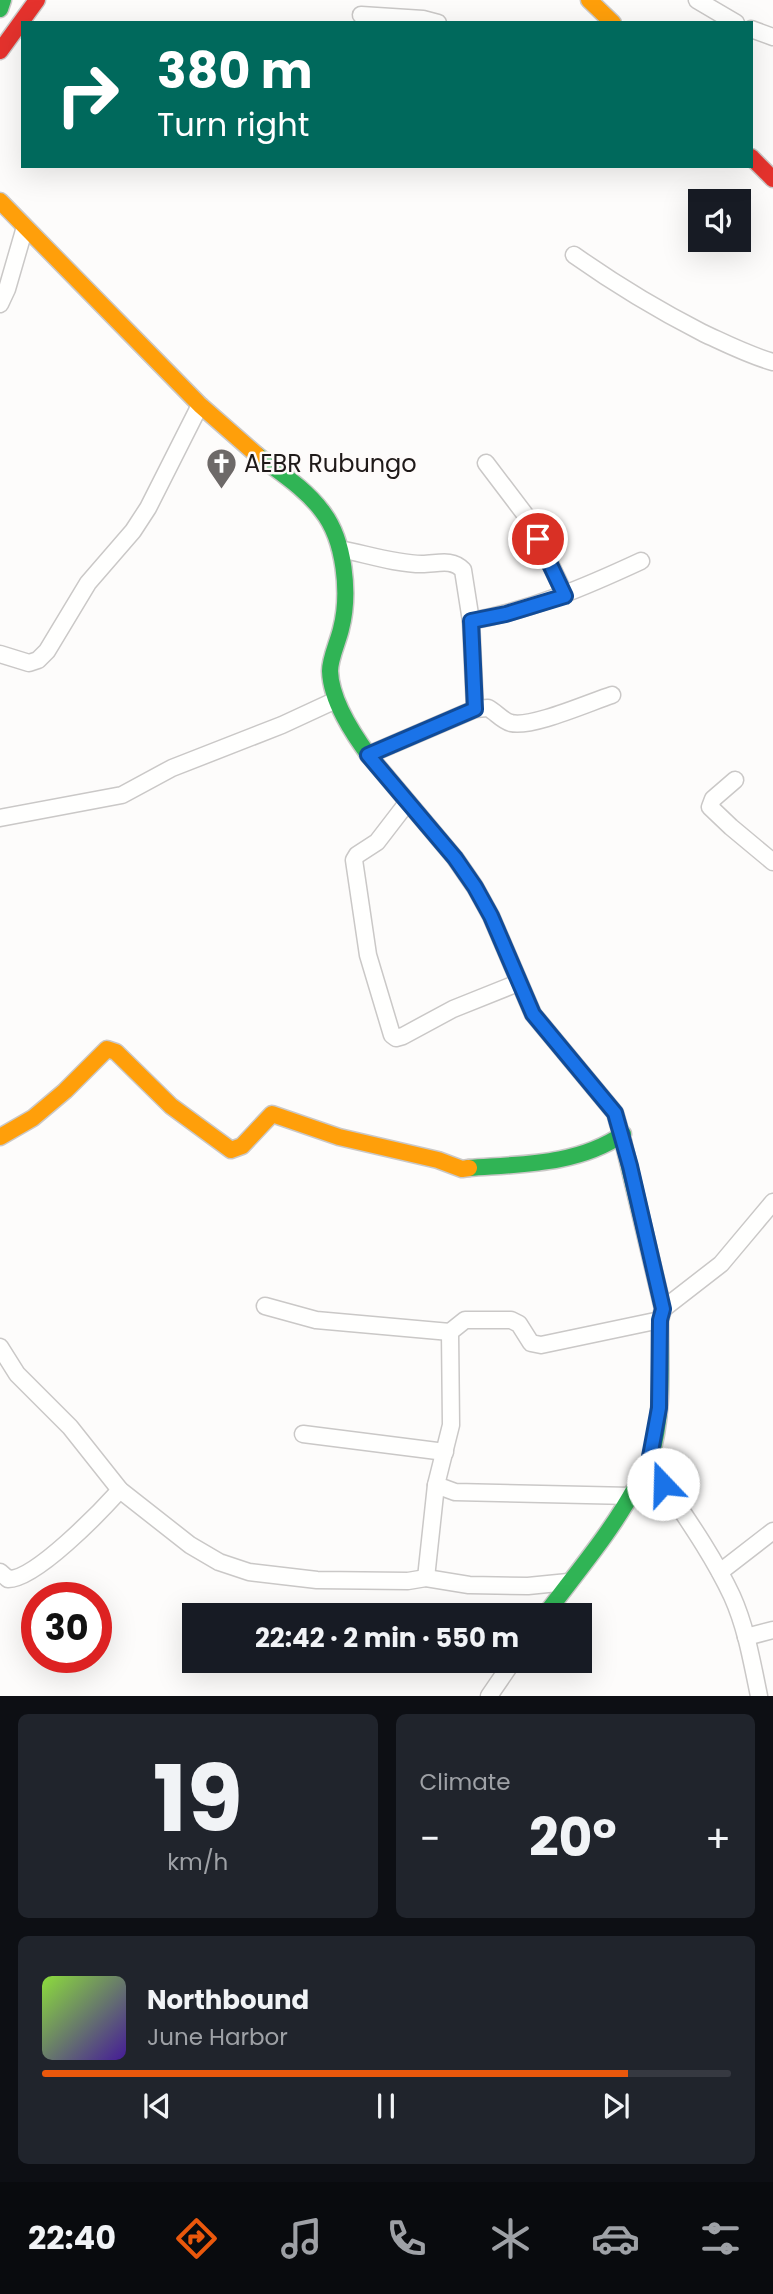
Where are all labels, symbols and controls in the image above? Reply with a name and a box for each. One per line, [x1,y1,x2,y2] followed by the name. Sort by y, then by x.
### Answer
[157,37,313,105] text: 380 m
[42,49,133,140] icon: right
[157,102,309,147] text: Turn right
[688,189,751,252] map controls
[688,189,751,252] button: sound
[204,447,238,491] church icon: AEBR Rubungo
[244,447,417,480] place label: AEBR Rubungo
[508,509,568,569] pin
[519,520,557,558] icon: arrive
[626,1447,700,1521] position arrow
[21,1582,112,1673] speed limit sign: 30
[255,1620,519,1656] text: 22:42 · 2 min · 550 m
[153,1735,243,1863] text: 19
[420,1766,510,1798] text: Climate
[529,1801,617,1874] text: 20°
[420,1812,440,1865] text: −
[705,1812,731,1865] text: +
[167,1846,228,1878] text: km/h
[147,1982,309,2018] text: Northbound
[147,2021,288,2053] text: June Harbor
[138,2087,176,2125] icon: previous
[367,2087,405,2125] icon: pause
[597,2087,635,2125] icon: next
[172,2214,221,2263] icon: directions
[277,2214,326,2263] icon: music
[382,2214,431,2263] icon: phone
[486,2214,535,2263] icon: climate
[591,2214,640,2263] icon: car
[696,2214,745,2263] icon: filters
[28,2215,116,2260] text: 22:40

